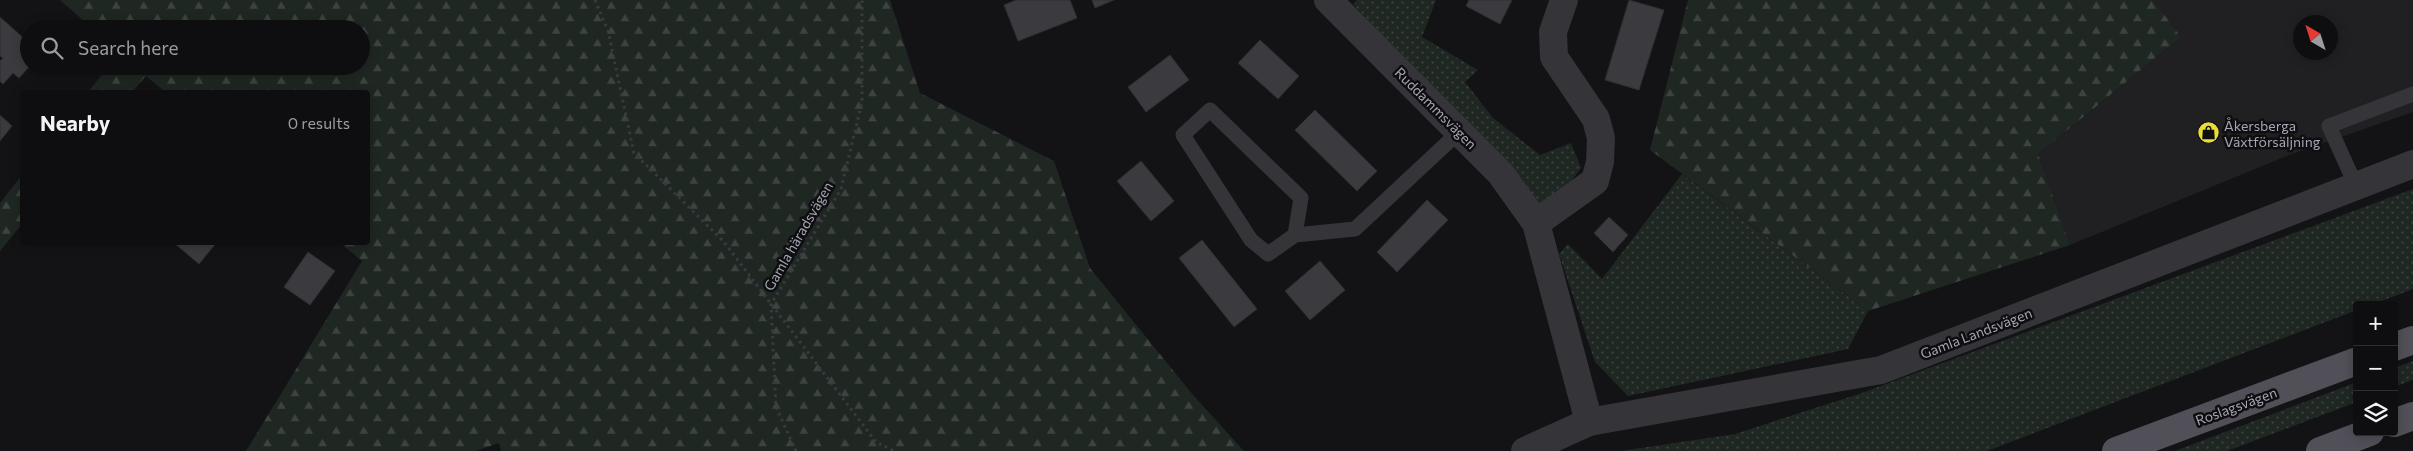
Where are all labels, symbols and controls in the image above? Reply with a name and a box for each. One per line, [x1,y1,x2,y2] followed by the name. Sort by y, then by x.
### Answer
[2293,15,2338,60] north arrow
[20,20,370,75] search box
[38,34,66,62] icon: search
[78,36,178,59] text: Search here
[1392,64,1480,152] street label: Ruddammsvägen
[40,110,110,135] text: Nearby
[288,113,350,132] text: 0 results
[2224,117,2321,150] place label: Åkersberga Växtförsäljning
[2196,121,2220,145] shop icon: Åkersberga Växtförsäljning
[760,179,836,293] street label: Gamla häradsvägen
[2353,301,2398,436] map controls
[2353,301,2398,346] button: +
[1918,304,2034,362] street label: Gamla Landsvägen
[2353,346,2398,391] button: −
[2193,383,2279,429] street label: Roslagsvägen
[2353,391,2398,436] button: layers

